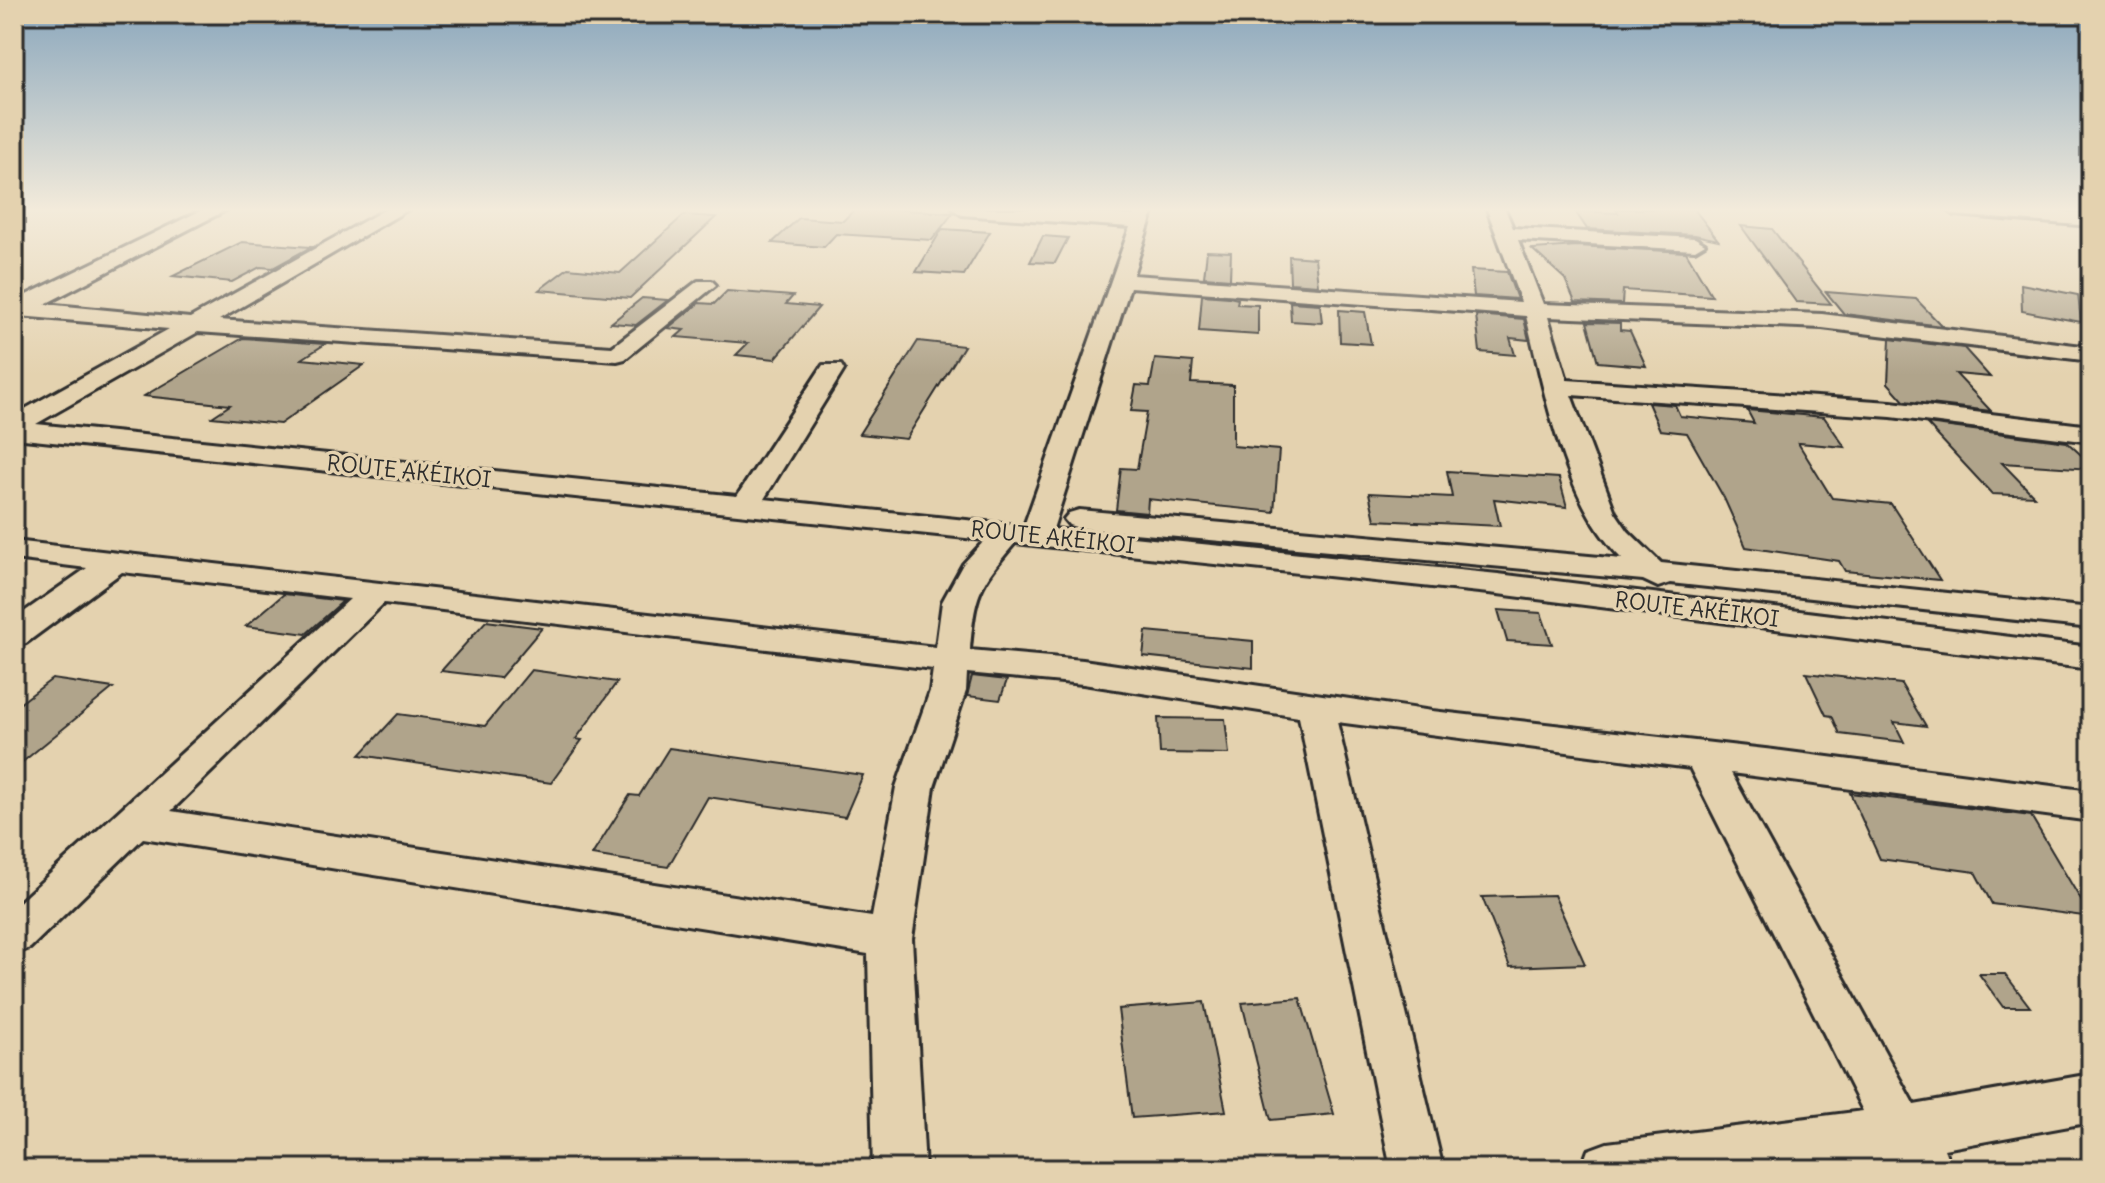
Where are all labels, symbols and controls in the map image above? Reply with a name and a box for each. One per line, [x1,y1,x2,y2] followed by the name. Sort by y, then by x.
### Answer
[325,448,493,494] street label: ROUTE AKÉIKOI
[969,514,1137,560] street label: ROUTE AKÉIKOI
[1613,585,1781,633] street label: ROUTE AKÉIKOI

